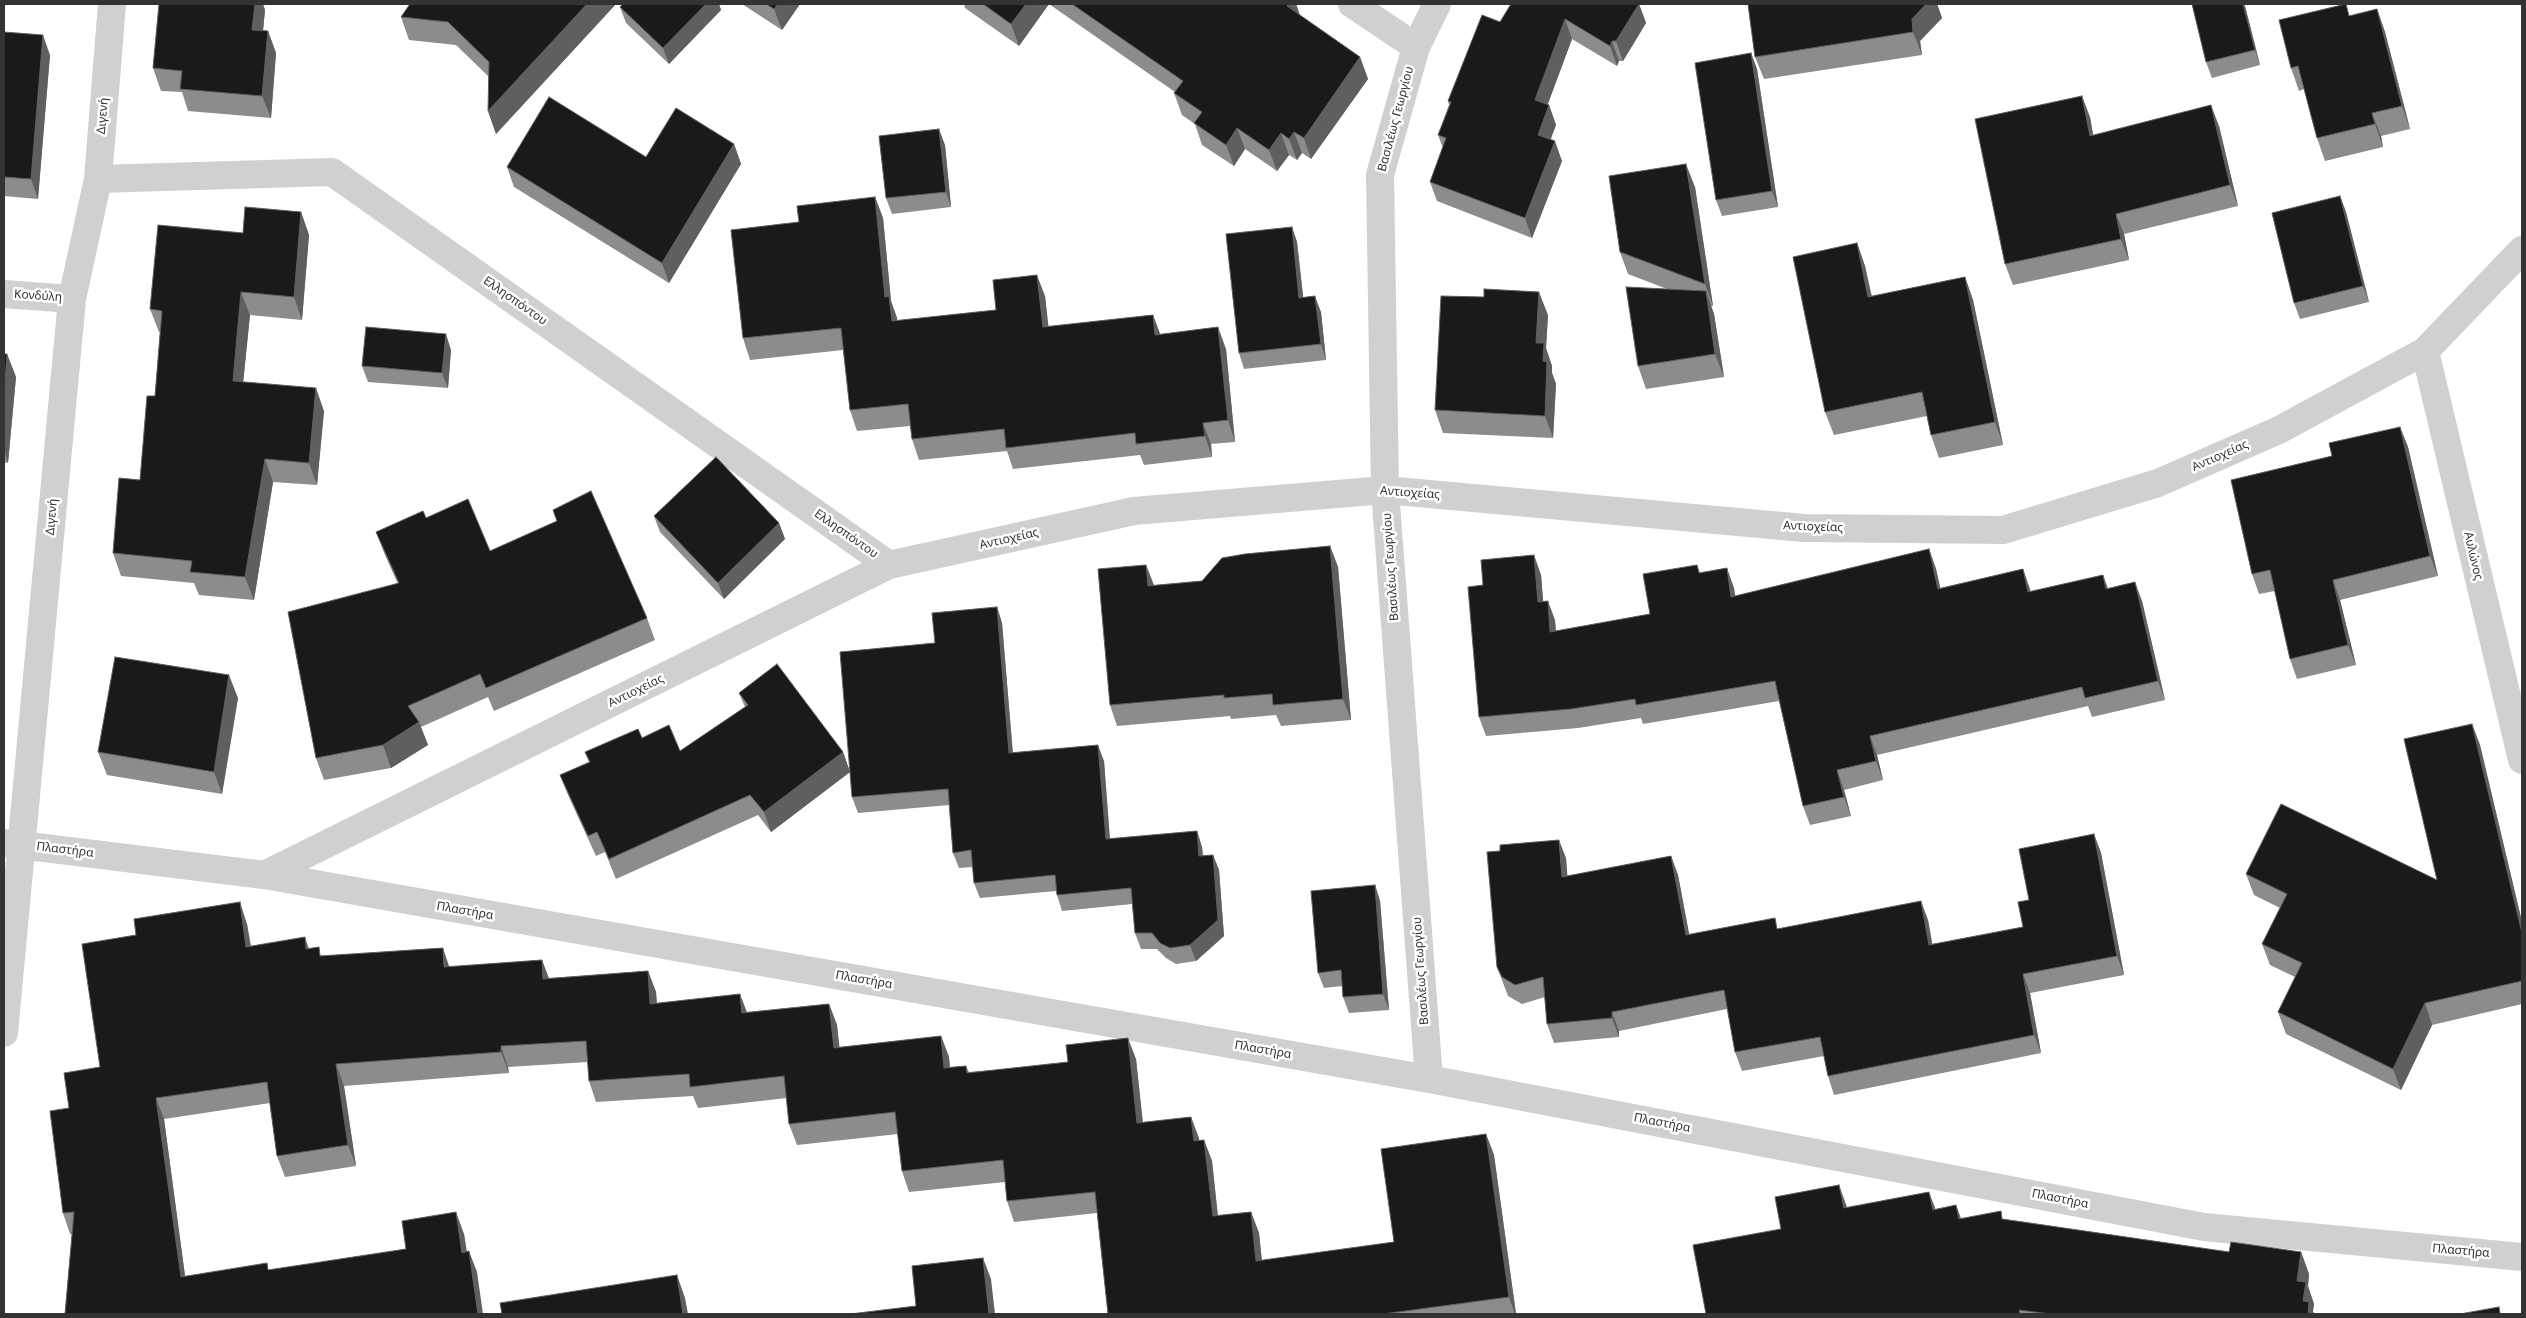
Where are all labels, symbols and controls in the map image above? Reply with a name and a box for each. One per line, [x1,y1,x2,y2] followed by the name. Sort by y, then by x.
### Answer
[1375,65,1417,173] street label: Βασιλέως Γεωργίου
[94,97,112,135] street label: Διγενή
[480,274,550,328] street label: Ελλησπόντου
[14,287,62,305] street label: Κονδύλη
[2190,437,2250,475] street label: Αντιοχείας
[1380,484,1440,502] street label: Αντιοχείας
[43,498,61,536] street label: Διγενή
[811,507,881,561] street label: Ελλησπόντου
[1380,512,1402,622] street label: Βασιλέως Γεωργίου
[1783,519,1843,535] street label: Αντιοχείας
[978,525,1040,553] street label: Αντιοχείας
[2460,530,2486,582] street label: Αυλώνος
[606,671,666,711] street label: Αντιοχείας
[36,839,94,861] street label: Πλαστήρα
[435,899,495,923] street label: Πλαστήρα
[1410,916,1432,1026] street label: Βασιλέως Γεωργίου
[834,968,894,992] street label: Πλαστήρα
[1233,1038,1293,1062] street label: Πλαστήρα
[1632,1110,1692,1136] street label: Πλαστήρα
[2030,1186,2090,1212] street label: Πλαστήρα
[2432,1241,2490,1261] street label: Πλαστήρα

